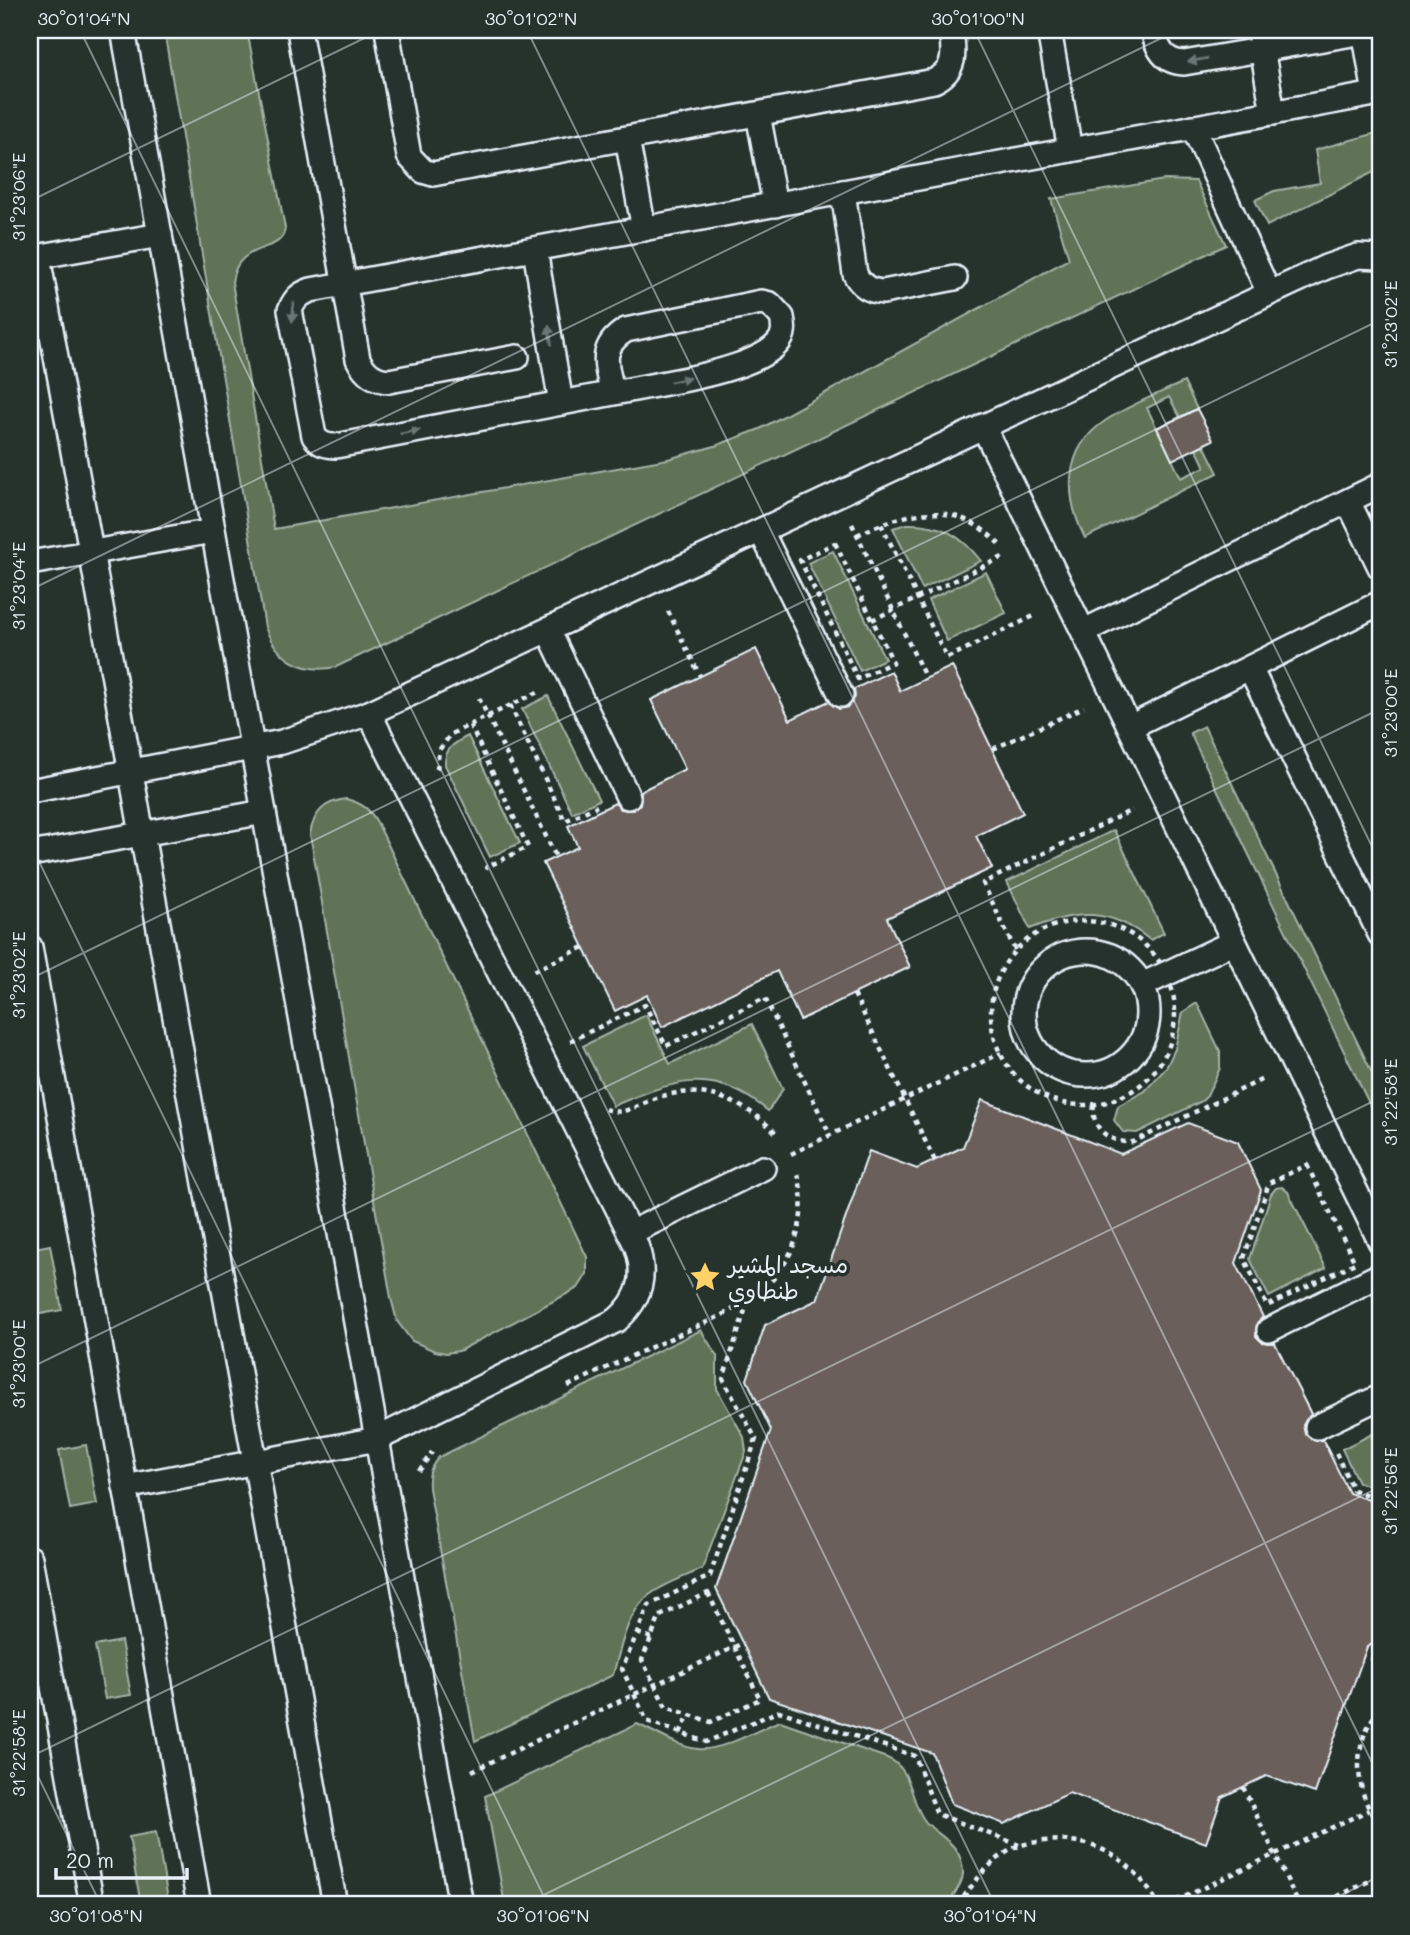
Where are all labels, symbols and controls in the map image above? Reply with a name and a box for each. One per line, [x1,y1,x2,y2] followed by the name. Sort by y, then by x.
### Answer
[37,6,131,30] text: 30°01'04"N
[485,6,577,30] text: 30°01'02"N
[931,6,1025,30] text: 30°01'00"N
[1187,55,1209,66] one-way arrow
[6,153,30,241] text: 31°23'06"E
[1378,280,1402,368] text: 31°23'02"E
[287,301,298,323] one-way arrow
[544,324,555,346] one-way arrow
[669,374,691,385] one-way arrow
[399,426,421,437] one-way arrow
[6,542,30,630] text: 31°23'04"E
[1378,669,1402,757] text: 31°23'00"E
[6,931,30,1019] text: 31°23'02"E
[1378,1058,1402,1146] text: 31°22'58"E
[726,1249,848,1308] place label: مسجد المشير طنطاوي
[688,1260,722,1294] place icon: مسجد المشير طنطاوي
[6,1320,30,1408] text: 31°23'00"E
[1378,1447,1402,1535] text: 31°22'56"E
[6,1709,30,1797] text: 31°22'58"E
[56,1837,187,1881] scale bar
[66,1846,114,1873] text: 20 m
[49,1903,143,1927] text: 30°01'08"N
[496,1903,590,1927] text: 30°01'06"N
[943,1903,1037,1927] text: 30°01'04"N

